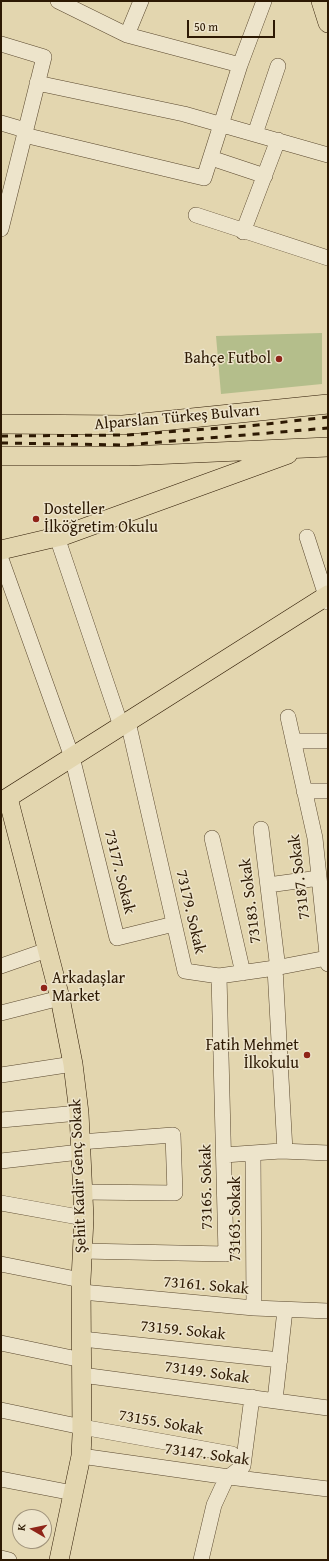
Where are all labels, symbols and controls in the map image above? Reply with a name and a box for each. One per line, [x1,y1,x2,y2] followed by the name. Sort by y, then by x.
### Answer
[189,12,277,38] scale bar
[194,18,218,35] text: 50 m
[184,349,271,369] place label: Bahçe Futbol
[274,354,284,364] marker: Bahçe Futbol
[94,401,260,435] street label: Alparslan Türkeş Bulvarı
[44,500,158,538] place label: Dosteller İlköğretim Okulu
[31,514,41,524] marker: Dosteller İlköğretim Okulu
[99,828,139,916] street label: 73177. Sokak
[285,833,315,921] street label: 73187. Sokak
[236,857,266,945] street label: 73183. Sokak
[171,868,209,956] street label: 73179. Sokak
[52,969,125,1007] place label: Arkadaşlar Market
[39,983,49,993] marker: Arkadaşlar Market
[206,1036,299,1074] place label: Fatih Mehmet İlkokulu
[302,1050,312,1060] marker: Fatih Mehmet İlkokulu
[67,1098,91,1254] street label: Şehit Kadir Genç Sokak
[197,1144,217,1230] street label: 73165. Sokak
[226,1176,246,1262] street label: 73163. Sokak
[162,1273,250,1299] street label: 73161. Sokak
[139,1317,227,1345] street label: 73159. Sokak
[163,1358,251,1388] street label: 73149. Sokak
[117,1406,205,1440] street label: 73155. Sokak
[163,1440,251,1470] street label: 73147. Sokak
[12,1509,52,1549] north arrow
[13,1523,30,1532] text: K

